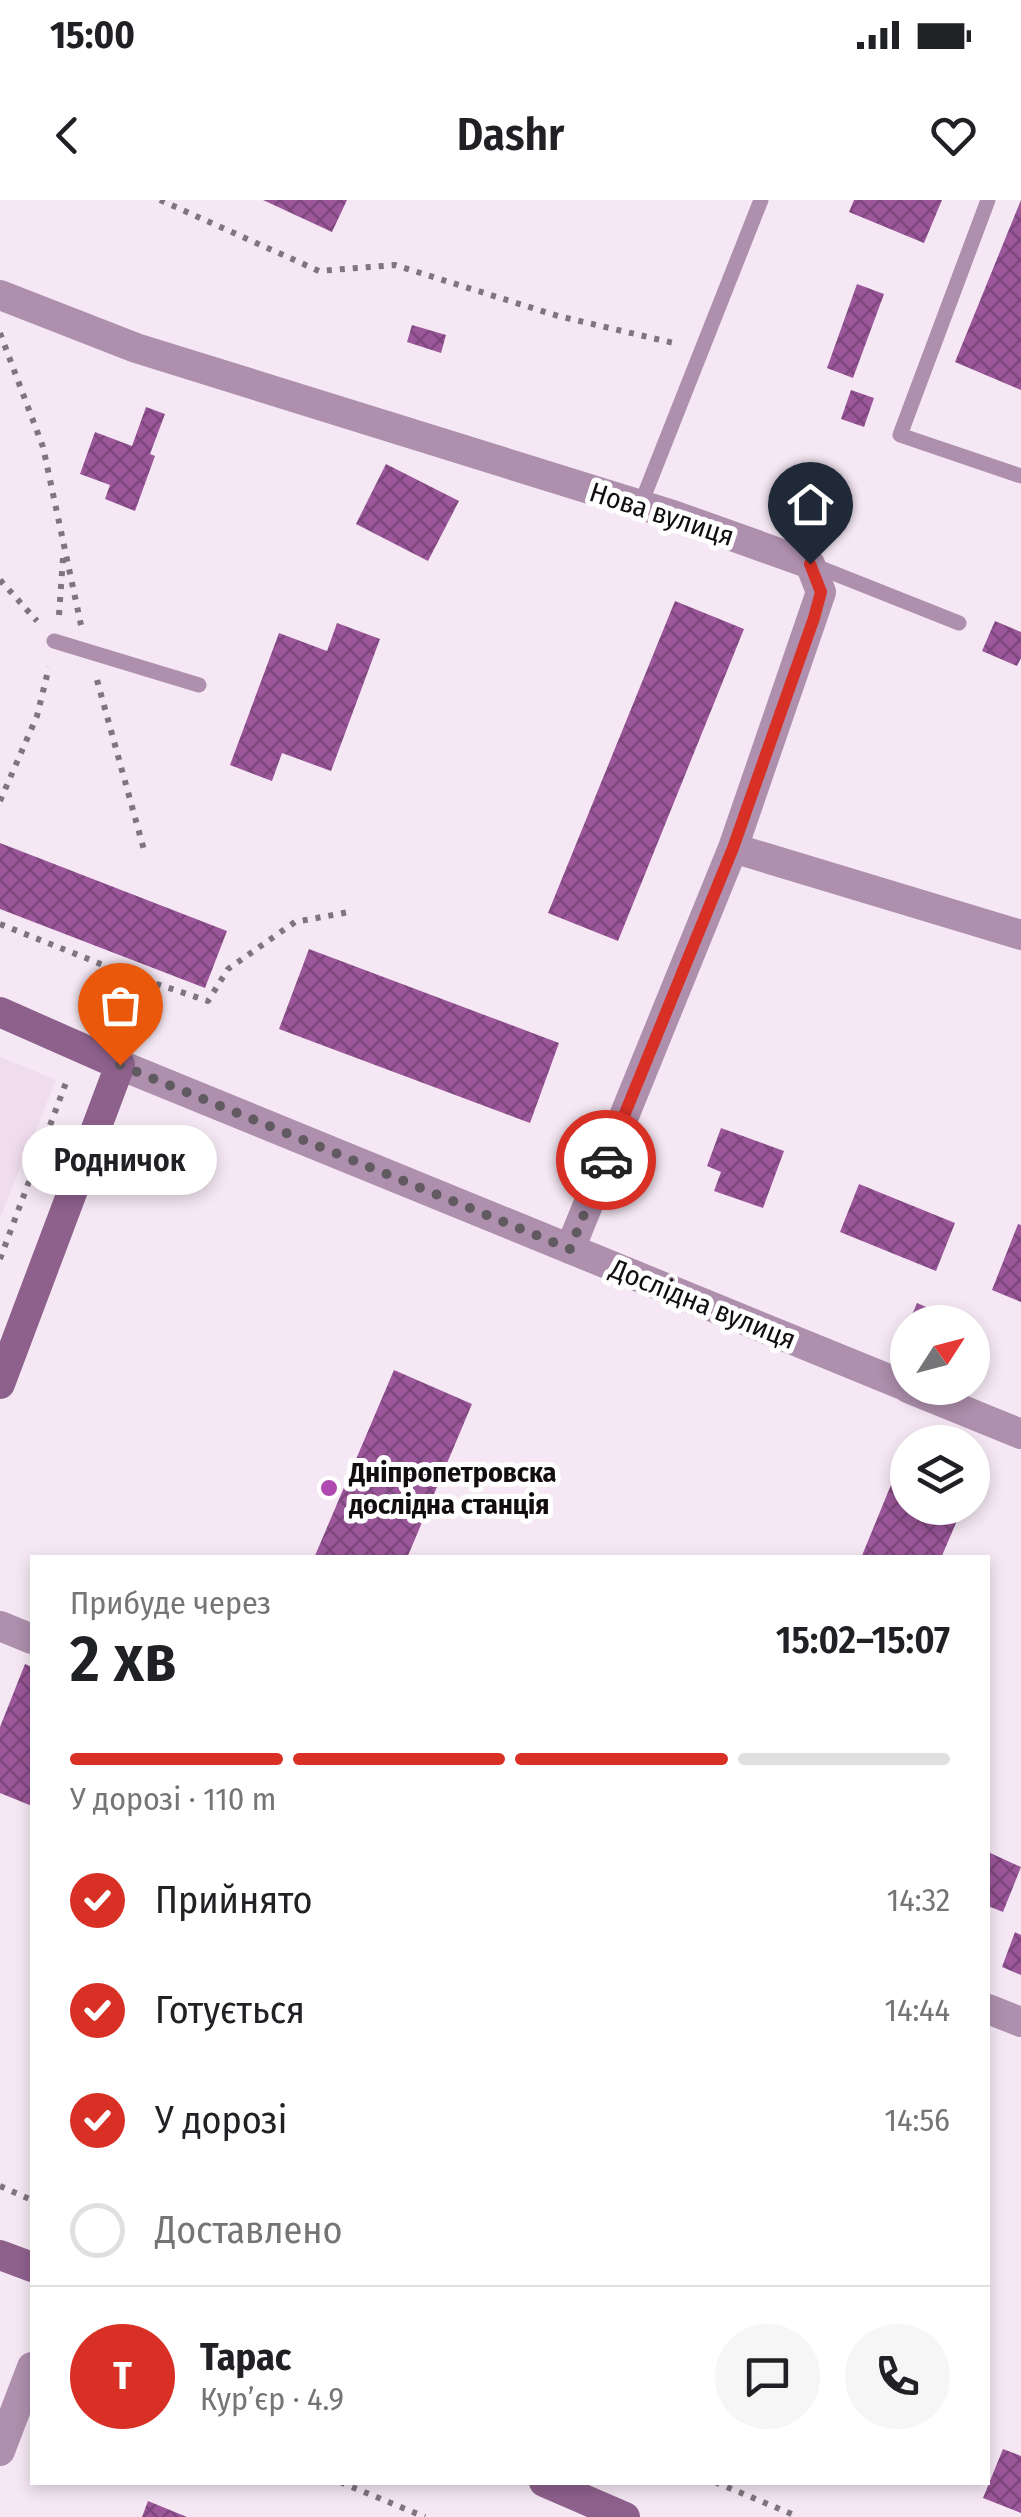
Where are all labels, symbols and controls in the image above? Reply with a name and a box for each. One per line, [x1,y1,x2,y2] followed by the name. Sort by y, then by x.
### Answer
[50,12,135,58] text: 15:00
[40,108,95,163] icon: back
[457,108,564,162] text: Dashr
[926,108,981,163] icon: heart
[768,462,853,565] pin
[586,475,738,553] street label: Нова вулиця
[783,477,838,532] icon: home
[78,963,163,1066] pin
[93,978,148,1033] icon: bag
[556,1110,656,1210] courier
[22,1125,218,1195] callout: Родничок
[579,1133,634,1188] icon: car
[53,1141,186,1179] text: Родничок
[605,1251,801,1356] street label: Дослідна вулиця
[890,1305,990,1405] north arrow
[890,1305,990,1525] map controls
[890,1425,990,1525] button: layers
[348,1456,557,1521] place label: Дніпропетровска дослідна станція
[318,1477,340,1499] marker: Дніпропетровска дослідна станція
[70,1584,271,1622] text: Прибуде через
[776,1617,950,1663] text: 15:02–15:07
[70,1620,177,1698] text: 2 хв
[70,1780,276,1818] text: У дорозі · 110 m
[70,1873,125,1928] icon: check
[155,1877,313,1923] text: Прийнято
[887,1881,950,1919] text: 14:32
[70,1983,125,2038] icon: check
[155,1987,305,2033] text: Готується
[884,1991,950,2029] text: 14:44
[70,2093,125,2148] icon: check
[155,2097,287,2143] text: У дорозі
[885,2101,950,2139] text: 14:56
[155,2207,342,2253] text: Доставлено
[715,2324,820,2429] button: chat
[845,2324,950,2429] button: phone
[200,2334,291,2380] text: Тарас
[113,2353,132,2399] text: Т
[200,2380,344,2418] text: Кур’єр · 4.9

